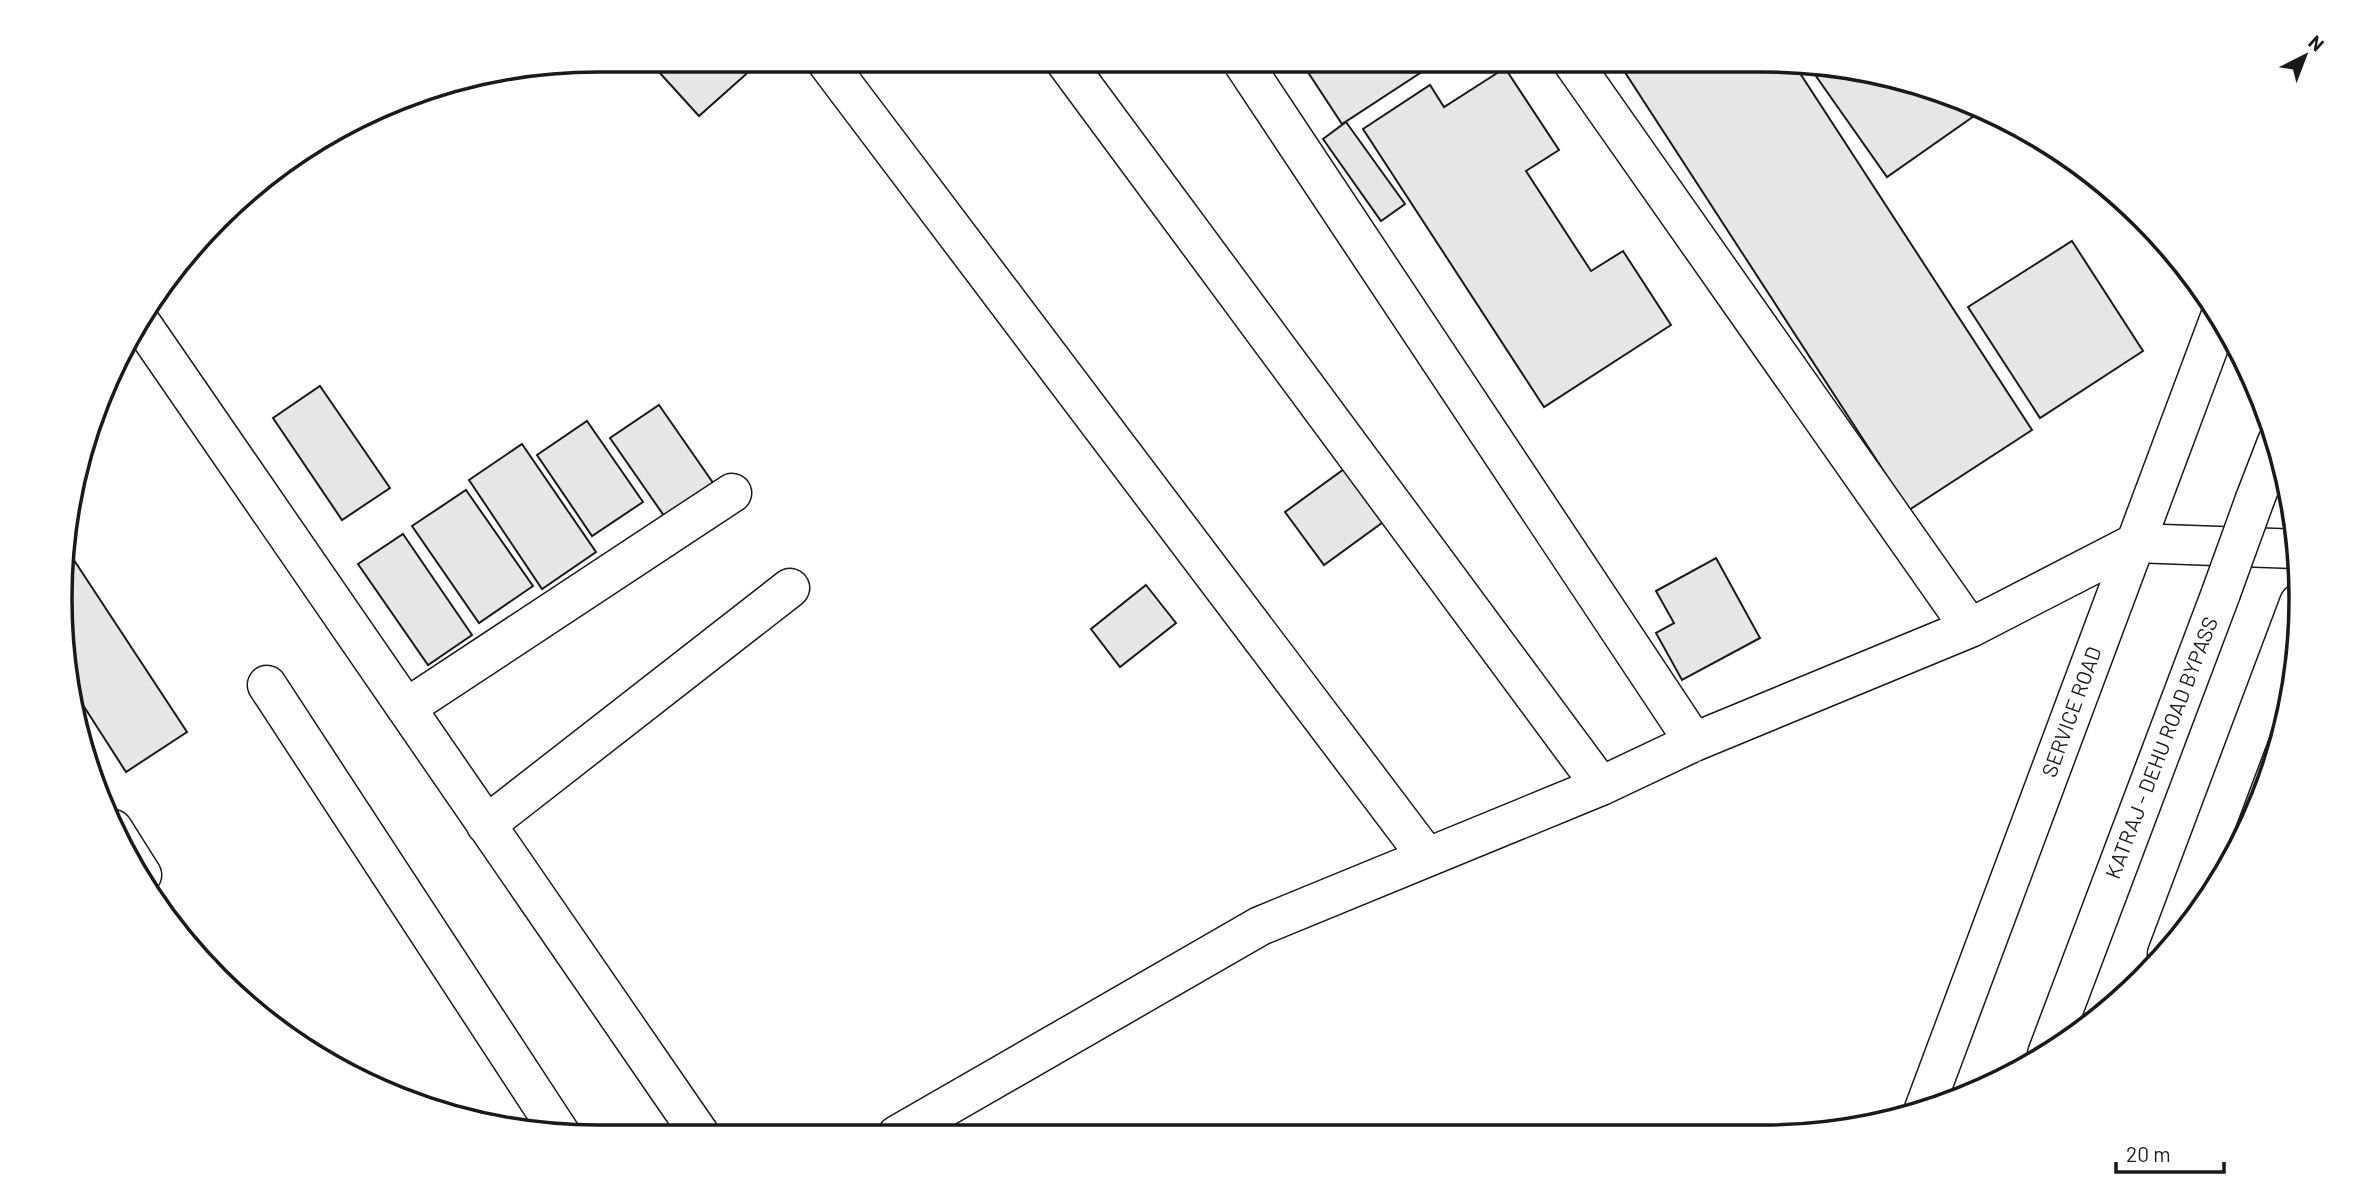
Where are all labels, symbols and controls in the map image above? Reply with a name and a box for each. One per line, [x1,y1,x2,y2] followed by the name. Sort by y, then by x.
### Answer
[2270,21,2340,91] north arrow
[2304,30,2329,56] text: N
[2099,613,2222,882] street label: KATRAJ - DEHU ROAD BYPASS
[2035,643,2106,780] street label: SERVICE ROAD
[2116,1130,2224,1174] scale bar
[2126,1141,2171,1166] text: 20 m

